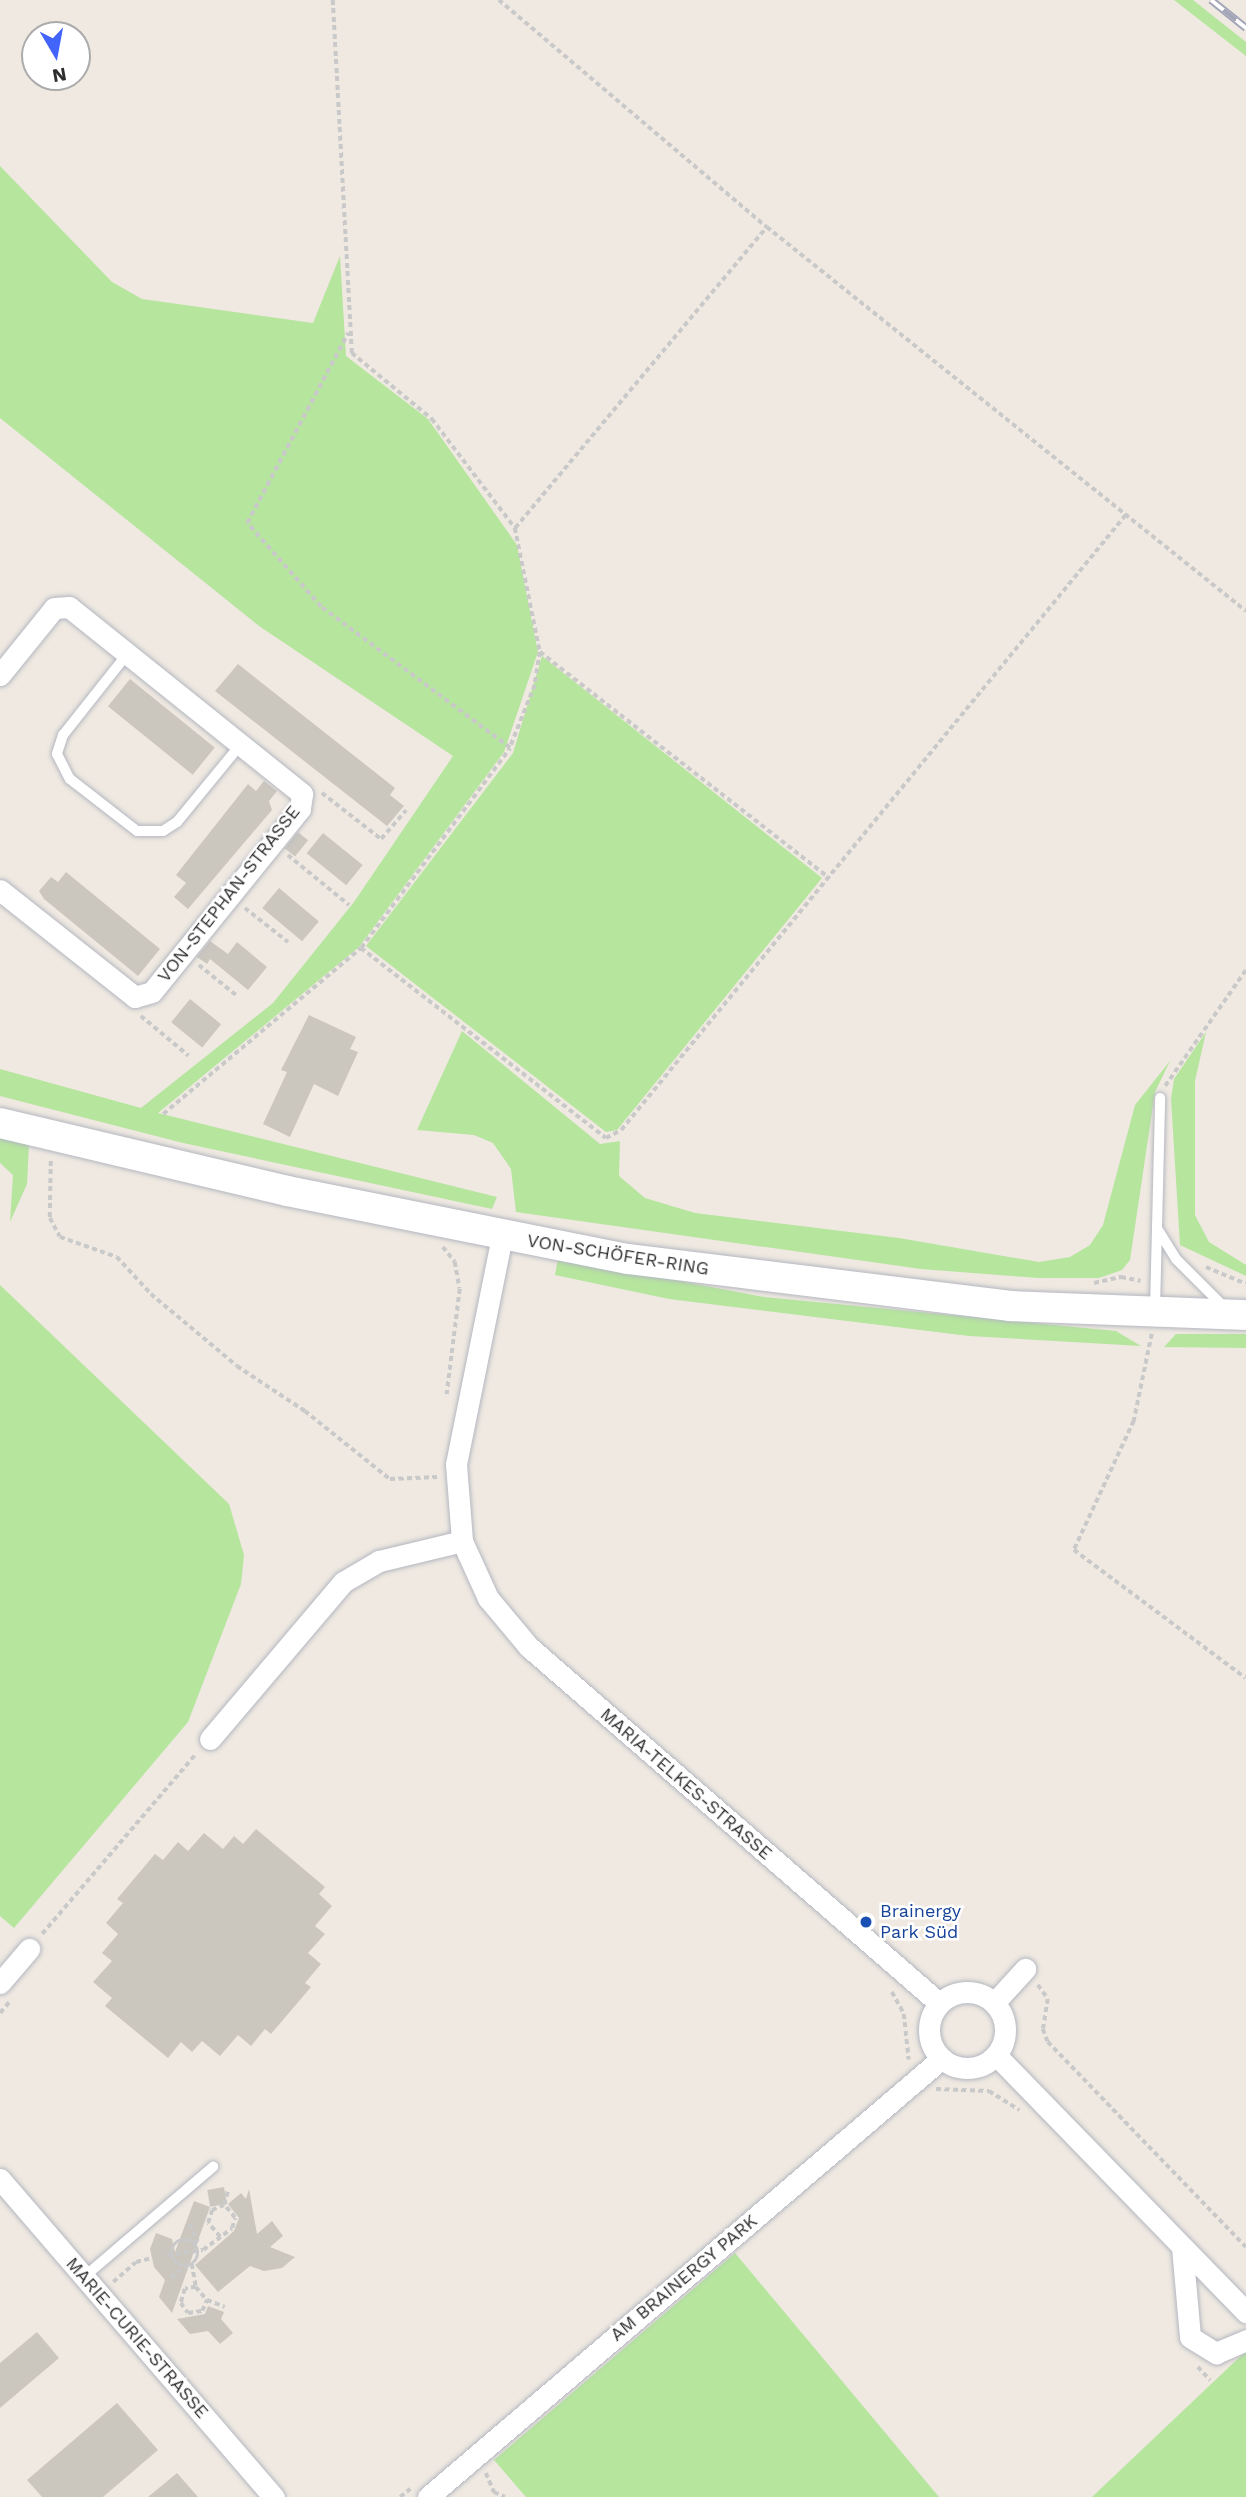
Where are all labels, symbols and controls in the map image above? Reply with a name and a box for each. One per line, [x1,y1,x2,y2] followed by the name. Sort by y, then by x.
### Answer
[21,21,91,91] north arrow
[50,63,68,88] text: N
[153,801,305,987] street label: VON-STEPHAN-STRASSE
[526,1230,710,1280] street label: VON-SCHÖFER-RING
[596,1704,776,1864] street label: MARIA-TELKES-STRASSE
[880,1901,961,1944] place label: Brainergy Park Süd
[858,1914,874,1930] marker: Brainergy Park Süd
[606,2210,762,2346] street label: AM BRAINERGY PARK
[61,2253,213,2423] street label: MARIE-CURIE-STRASSE

